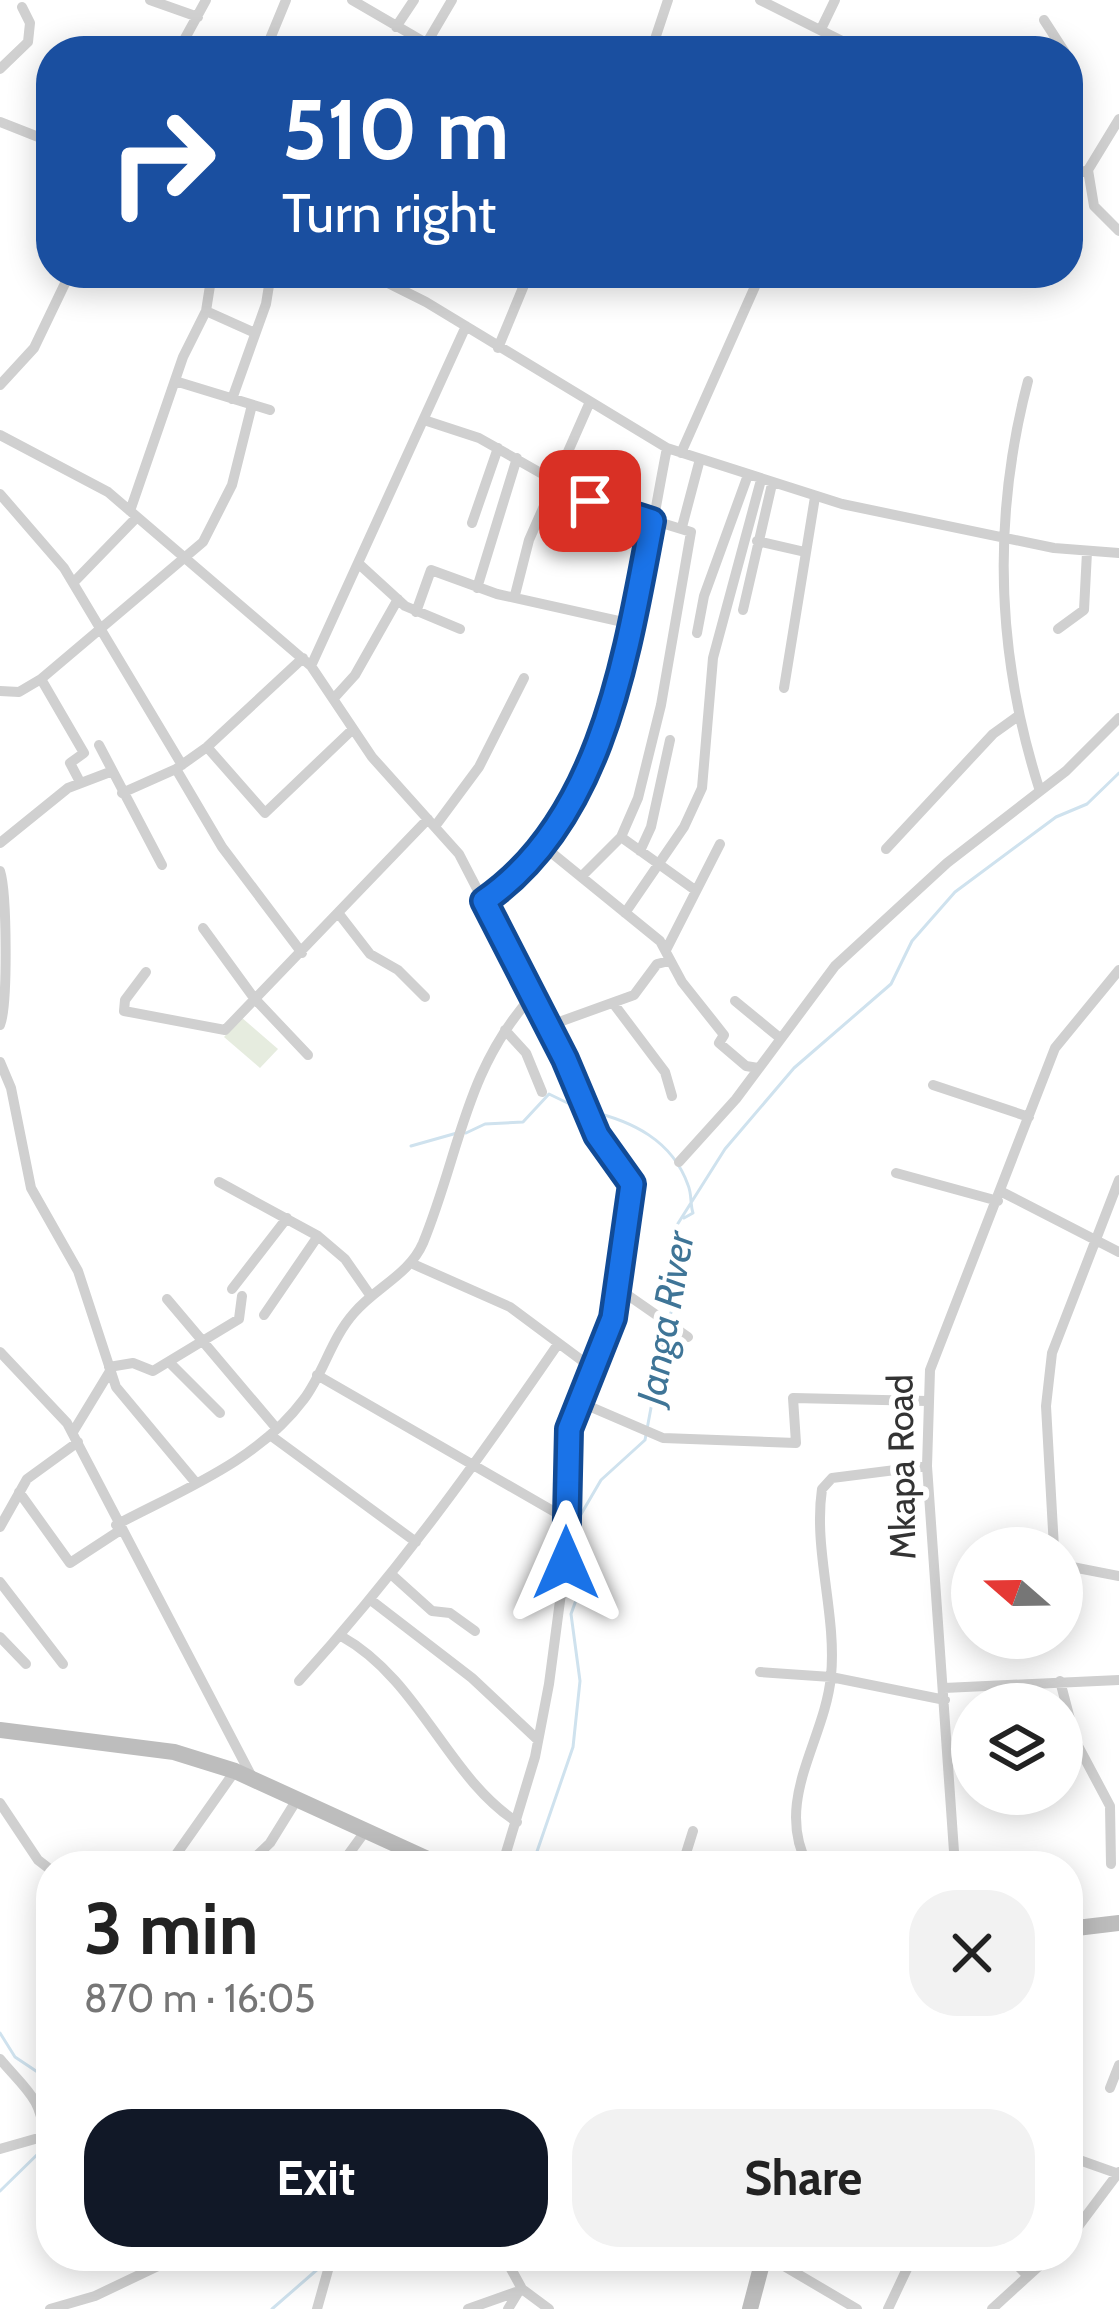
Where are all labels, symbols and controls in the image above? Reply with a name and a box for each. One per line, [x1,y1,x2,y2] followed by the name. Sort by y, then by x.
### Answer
[282,78,509,180] text: 510 m
[84,84,240,240] icon: right
[282,180,496,246] text: Turn right
[539,450,641,552] pin
[557,468,623,534] icon: arrive
[626,1226,704,1411] water label: Janga River
[877,1374,925,1560] street label: Mkapa Road
[503,1500,629,1626] position arrow
[951,1527,1083,1659] north arrow
[951,1527,1083,1815] map controls
[951,1683,1083,1815] button: layers
[84,1885,259,1972] text: 3 min
[909,1890,1035,2016] button: close
[84,1974,315,2022] text: 870 m · 16:05
[84,2109,548,2247] button: Exit
[572,2109,1035,2247] button: Share

